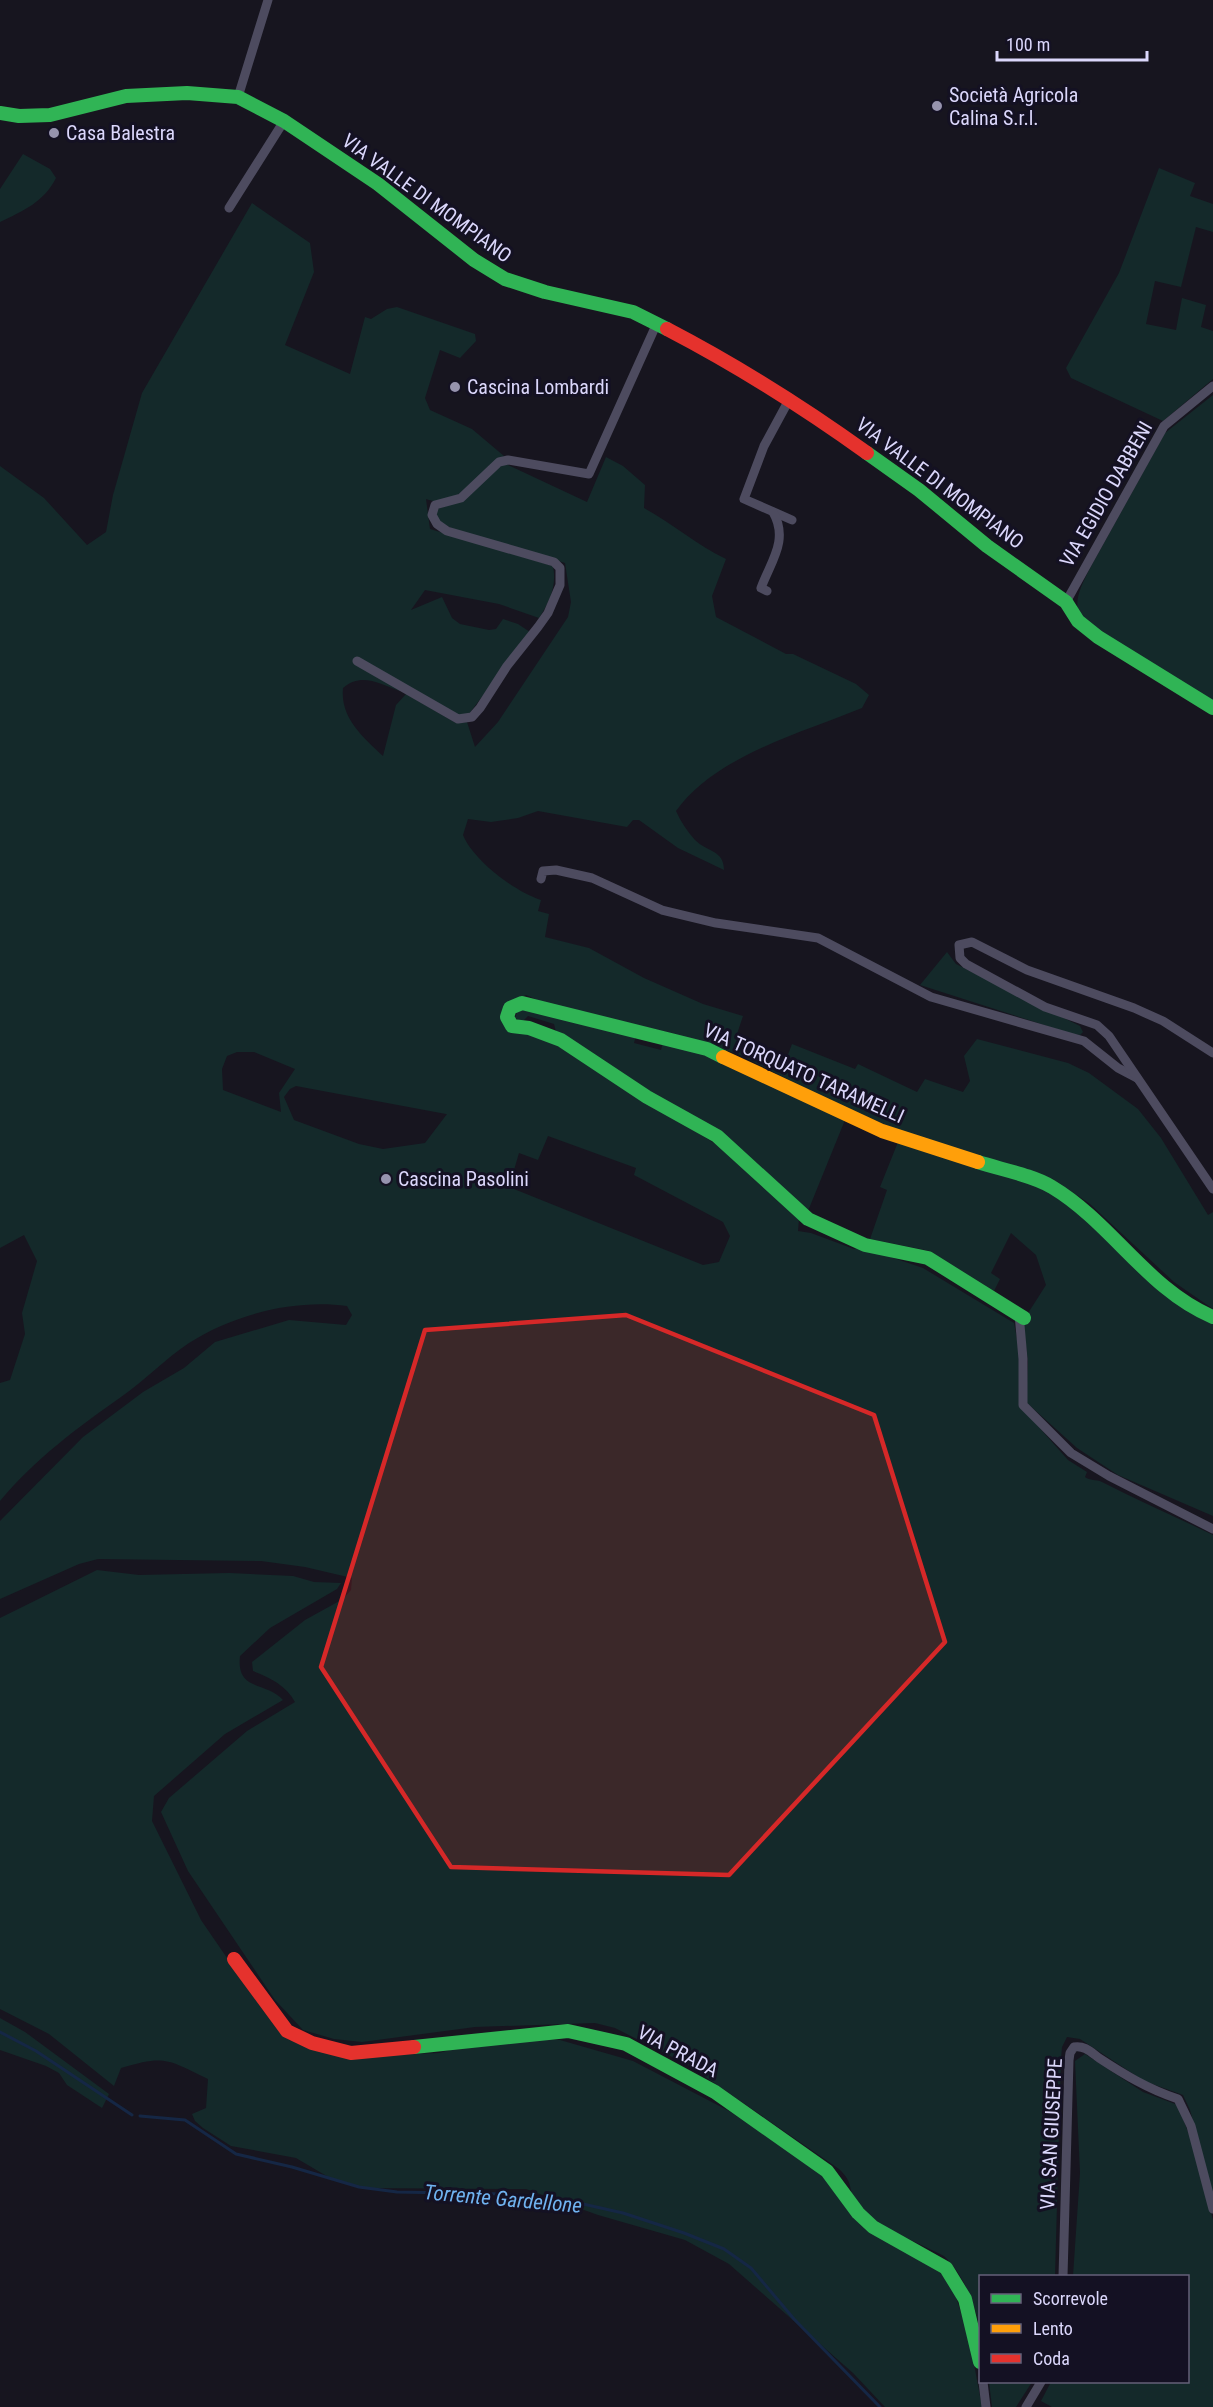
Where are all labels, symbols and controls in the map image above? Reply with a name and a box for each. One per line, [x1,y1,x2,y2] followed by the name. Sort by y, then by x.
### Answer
[997,24,1147,62] scale bar
[1006,34,1050,55] text: 100 m
[949,83,1078,130] place label: Società Agricola Calina S.r.l.
[930,99,944,113] marker: Società Agricola Calina S.r.l.
[66,121,175,145] place label: Casa Balestra
[47,126,61,140] marker: Casa Balestra
[338,128,516,268] street label: VIA VALLE DI MOMPIANO
[467,375,609,399] place label: Cascina Lombardi
[448,380,462,394] marker: Cascina Lombardi
[852,412,1028,554] street label: VIA VALLE DI MOMPIANO
[1055,417,1157,571] street label: VIA EGIDIO DABBENI
[700,1018,908,1128] street label: VIA TORQUATO TARAMELLI
[398,1167,529,1191] place label: Cascina Pasolini
[379,1172,393,1186] marker: Cascina Pasolini
[633,2020,723,2083] street label: VIA PRADA
[1035,2057,1067,2210] street label: VIA SAN GIUSEPPE
[423,2180,583,2218] water label: Torrente Gardellone
[979,2275,1189,2383] legend
[1033,2288,1108,2309] text: Scorrevole
[1033,2318,1073,2339] text: Lento
[1033,2348,1070,2369] text: Coda

